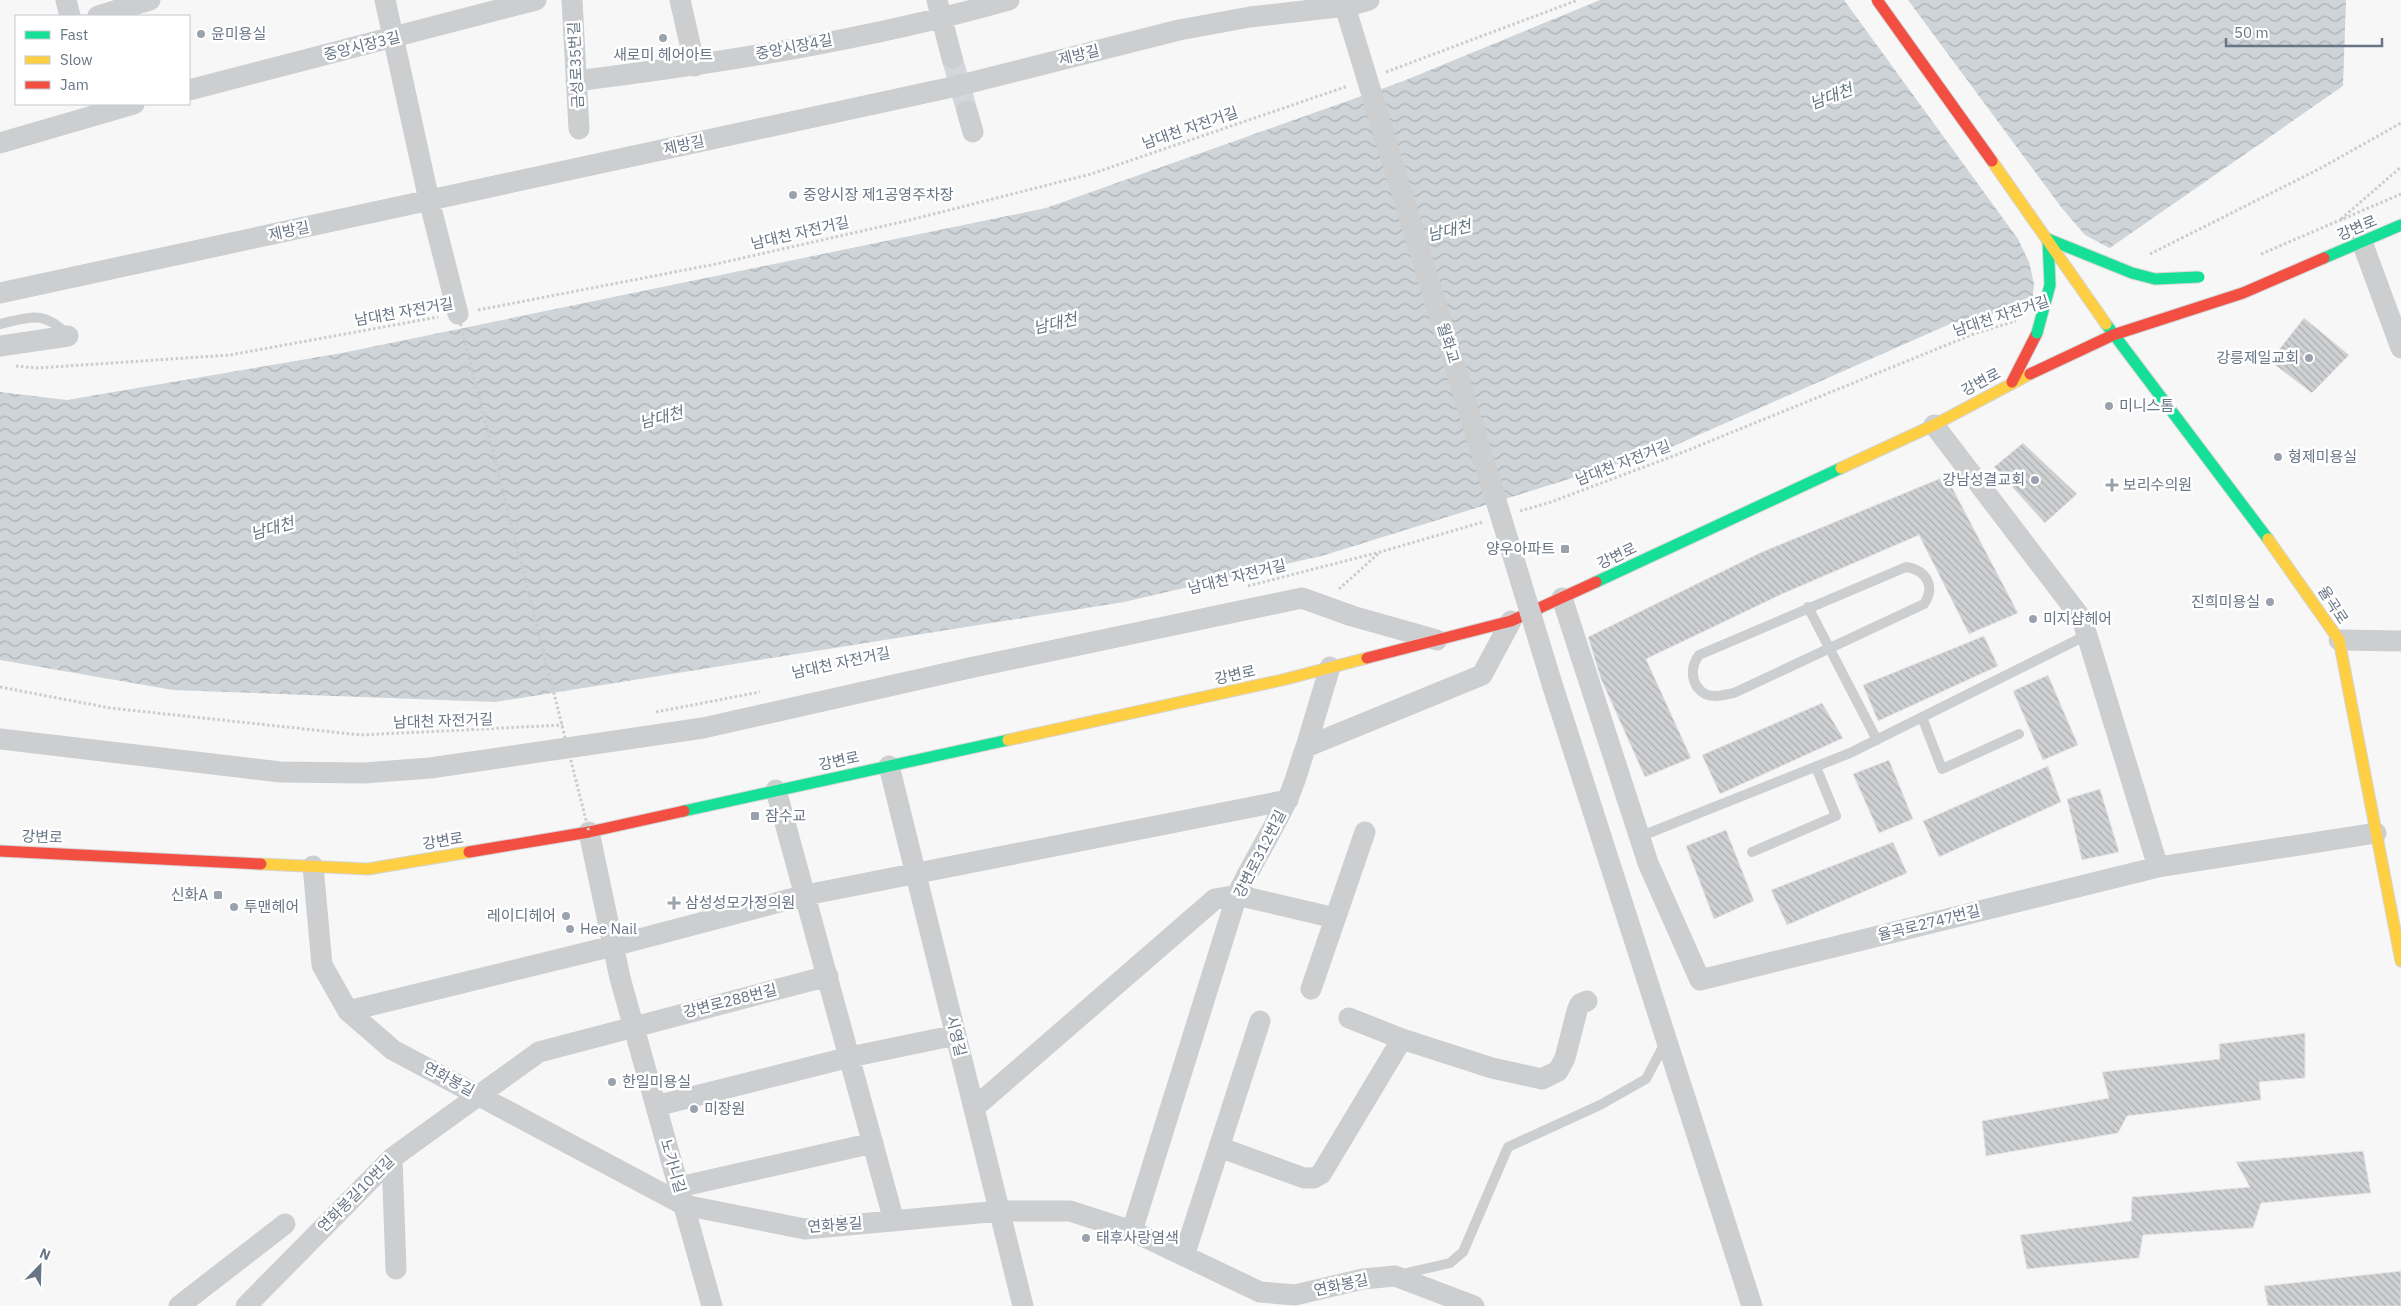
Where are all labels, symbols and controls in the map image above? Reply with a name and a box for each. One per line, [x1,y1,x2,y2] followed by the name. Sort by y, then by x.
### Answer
[15,15,190,105] legend
[2226,15,2382,47] scale bar
[564,21,587,109] street label: 금성로35번길
[2234,23,2269,42] text: 50 m
[211,24,266,43] place label: 윤미용실
[60,25,88,44] text: Fast
[322,27,402,64] street label: 중앙시장3길
[195,28,207,40] marker: 윤미용실
[754,30,834,63] street label: 중앙시장4길
[657,32,669,44] marker: 새로미 헤어아트
[1056,40,1101,69] street label: 제방길
[613,45,713,64] place label: 새로미 헤어아트
[60,50,93,69] text: Slow
[60,75,89,94] text: Jam
[1807,78,1857,113] water label: 남대천
[1139,102,1240,153] street label: 남대천 자전거길
[662,131,706,158] street label: 제방길
[803,185,954,204] place label: 중앙시장 제1공영주차장
[787,189,799,201] marker: 중앙시장 제1공영주차장
[2334,211,2380,244] street label: 강변로
[749,212,851,253] street label: 남대천 자전거길
[1425,215,1475,245] water label: 남대천
[267,217,311,244] street label: 제방길
[1950,291,2051,340] street label: 남대천 자전거길
[353,293,455,330] street label: 남대천 자전거길
[1031,308,1081,338] water label: 남대천
[1433,320,1464,365] street label: 월화교
[2216,348,2299,367] place label: 강릉제일교회
[2303,352,2315,364] marker: 강릉제일교회
[1958,363,2004,400] street label: 강변로
[2119,396,2174,415] place label: 미니스톰
[2103,400,2115,412] marker: 미니스톰
[637,401,687,432] water label: 남대천
[1573,436,1673,489] street label: 남대천 자전거길
[2288,447,2357,466] place label: 형제미용실
[2272,451,2284,463] marker: 형제미용실
[1942,470,2025,489] place label: 강남성결교회
[2029,474,2041,486] marker: 강남성결교회
[2123,475,2192,494] place label: 보리수의원
[2105,478,2119,492] marker: 보리수의원
[248,512,298,544] water label: 남대천
[1594,538,1640,573] street label: 강변로
[1486,539,1555,558] place label: 양우아파트
[1559,543,1571,555] marker: 양우아파트
[1186,555,1288,598] street label: 남대천 자전거길
[2314,582,2353,627] street label: 율곡로
[2191,592,2260,611] place label: 진희미용실
[2264,596,2276,608] marker: 진희미용실
[2043,609,2112,628] place label: 미지샵헤어
[2027,613,2039,625] marker: 미지샵헤어
[790,643,892,682] street label: 남대천 자전거길
[1213,661,1257,688] street label: 강변로
[393,709,493,732] street label: 남대천 자전거길
[817,747,861,774] street label: 강변로
[765,806,806,825] place label: 잠수교
[1229,807,1290,901] street label: 강변로312번길
[749,810,761,822] marker: 잠수교
[21,826,63,847] street label: 강변로
[421,828,465,853] street label: 강변로
[171,885,208,904] place label: 신화A
[212,889,224,901] marker: 신화A
[685,893,795,912] place label: 삼성성모가정의원
[667,896,681,910] marker: 삼성성모가정의원
[244,897,299,916] place label: 투맨헤어
[228,901,240,913] marker: 투맨헤어
[1876,901,1982,944] street label: 율곡로2747번길
[487,906,556,925] place label: 레이디헤어
[560,910,572,922] marker: 레이디헤어
[580,919,637,938] place label: Hee Nail
[564,923,576,935] marker: Hee Nail
[681,980,779,1021] street label: 강변로288번길
[942,1013,971,1058] street label: 시영길
[420,1057,478,1100] street label: 연화봉길
[622,1072,691,1091] place label: 한일미용실
[606,1076,618,1088] marker: 한일미용실
[704,1099,745,1118] place label: 미장원
[688,1103,700,1115] marker: 미장원
[657,1137,690,1195] street label: 노가니길
[313,1151,398,1236] street label: 연화봉길10번길
[807,1213,863,1236] street label: 연화봉길
[1096,1228,1179,1247] place label: 태후사랑염색
[1080,1232,1092,1244] marker: 태후사랑염색
[15,1241,65,1291] north arrow
[37,1244,53,1264] text: N
[1312,1269,1370,1300] street label: 연화봉길

